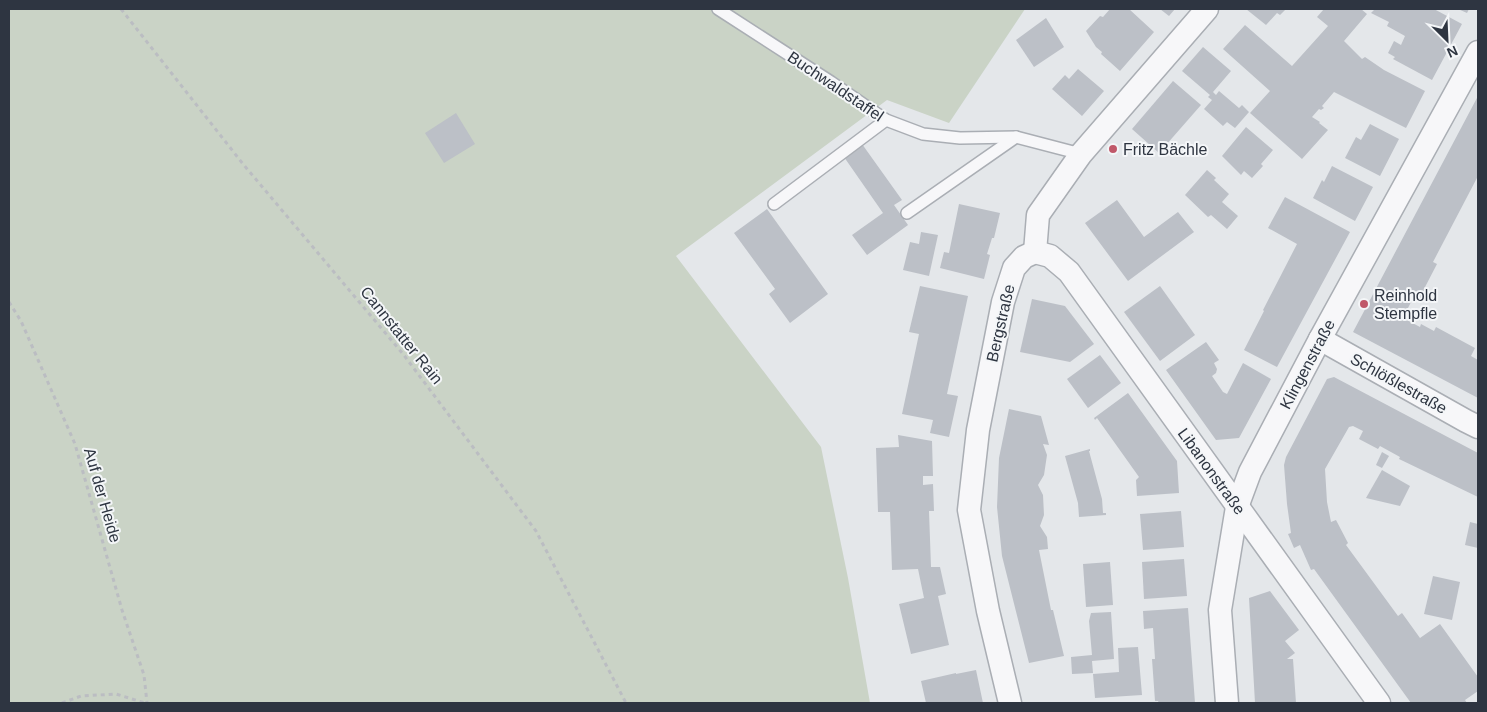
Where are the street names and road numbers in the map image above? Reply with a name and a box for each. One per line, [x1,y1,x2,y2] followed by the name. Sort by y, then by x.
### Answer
[785,48,887,125] street label: Buchwaldstaffel
[357,283,446,387] street label: Cannstatter Rain
[983,283,1018,364] street label: Bergstraße
[1277,317,1338,412] street label: Klingenstraße
[1348,350,1450,417] street label: Schlößlestraße
[1175,425,1249,518] street label: Libanonstraße
[81,446,124,545] street label: Auf der Heide

